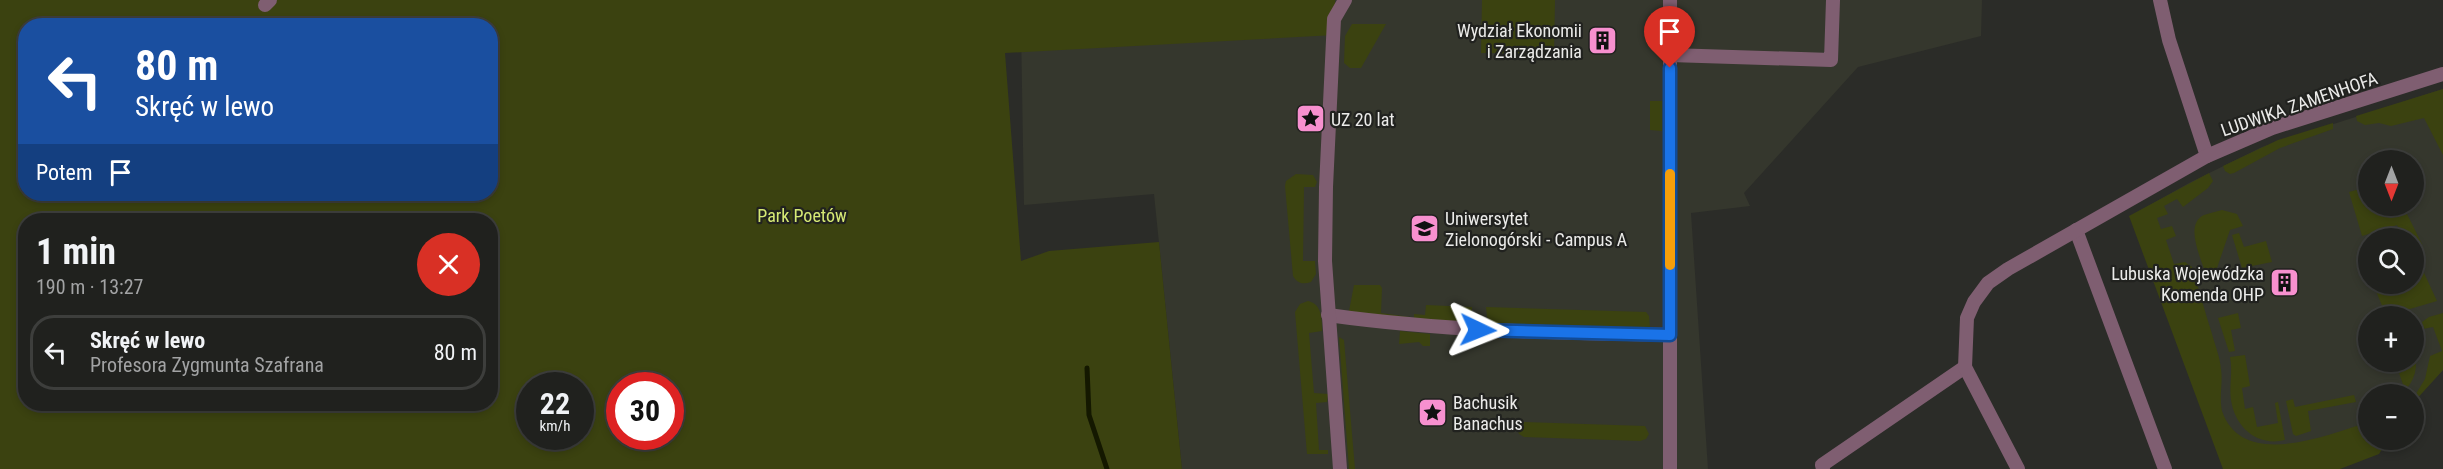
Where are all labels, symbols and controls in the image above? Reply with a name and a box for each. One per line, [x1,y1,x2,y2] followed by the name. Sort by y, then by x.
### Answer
[1644,6,1695,68] pin
[1653,15,1686,48] icon: arrive
[1457,20,1582,62] place label: Wydział Ekonomii i Zarządzania
[1587,24,1619,56] building icon: Wydział Ekonomii i Zarządzania
[135,41,218,90] text: 80 m
[36,42,114,120] icon: left
[2218,67,2381,141] street label: LUDWIKA ZAMENHOFA
[135,91,274,123] text: Skręć w lewo
[1294,103,1326,135] place icon: UZ 20 lat
[1331,109,1395,130] place label: UZ 20 lat
[2358,150,2424,216] north arrow
[2358,150,2424,450] map controls
[104,156,137,189] icon: arrive
[36,160,92,185] text: Potem
[757,205,847,226] park label: Park Poetów
[1445,208,1628,250] place label: Uniwersytet Zielonogórski - Campus A
[1408,212,1440,244] school or university icon: Uniwersytet Zielonogórski - Campus A
[2358,228,2424,294] button: search
[36,231,116,273] text: 1 min
[417,233,480,296] button: close
[2111,263,2264,305] place label: Lubuska Wojewódzka Komenda OHP
[2269,267,2301,299] building icon: Lubuska Wojewódzka Komenda OHP
[36,275,143,299] text: 190 m · 13:27
[1446,298,1510,362] position arrow
[2358,306,2424,372] button: +
[90,328,205,353] text: Skręć w lewo
[39,336,72,369] icon: left
[434,340,477,365] text: 80 m
[90,353,324,377] text: Profesora Zygmunta Szafrana
[606,372,684,450] speed limit sign: 30
[2358,384,2424,450] button: −
[540,386,570,421] text: 22
[1453,392,1523,434] place label: Bachusik Banachus
[1416,396,1448,428] place icon: Bachusik Banachus
[540,417,570,435] text: km/h

